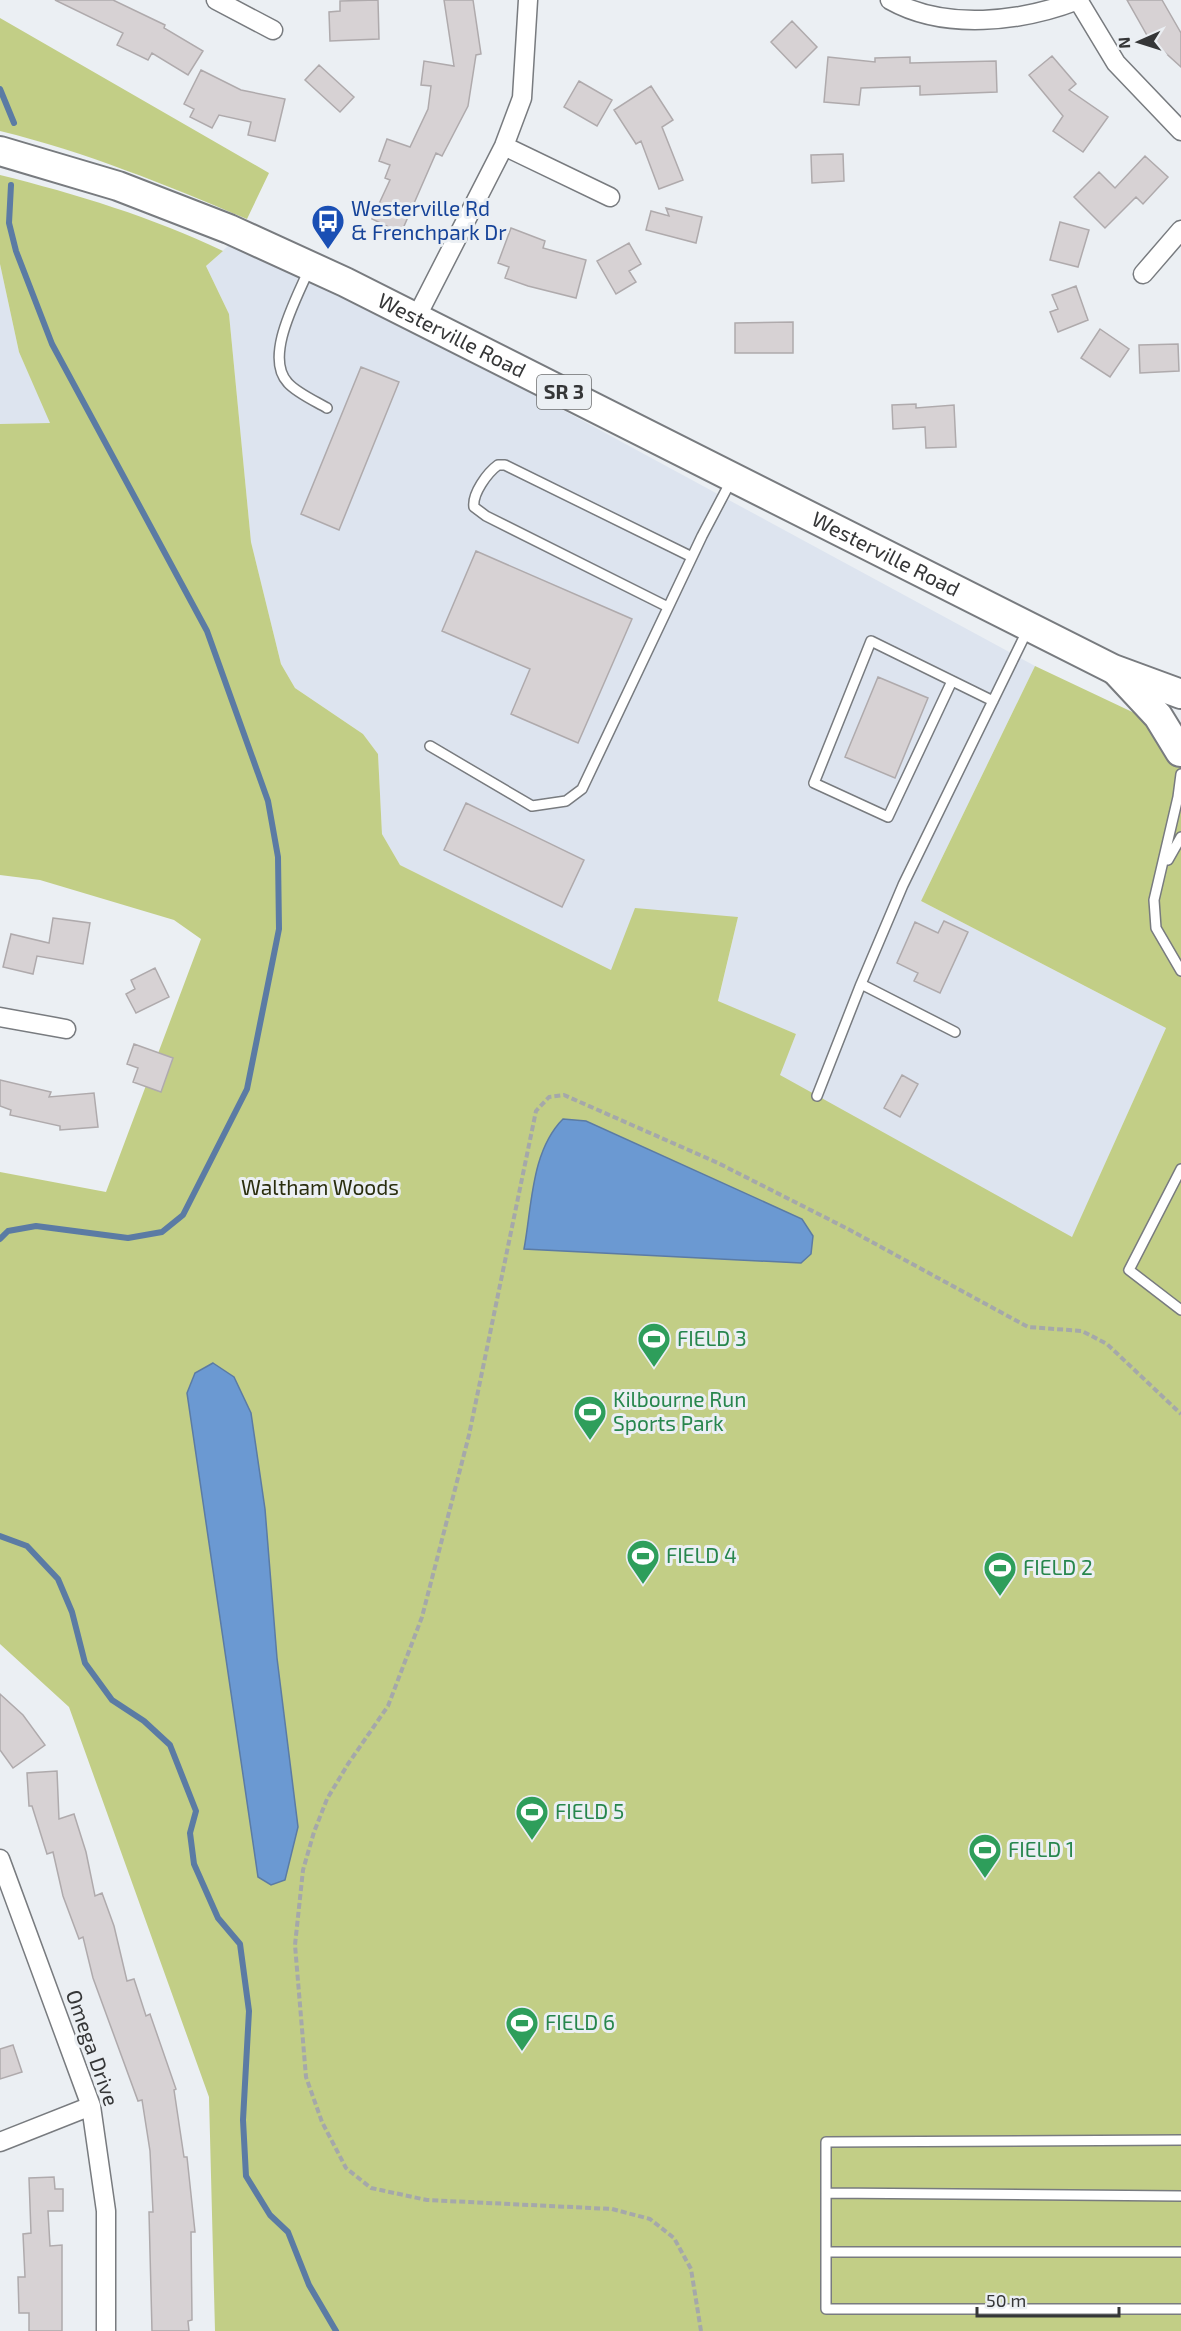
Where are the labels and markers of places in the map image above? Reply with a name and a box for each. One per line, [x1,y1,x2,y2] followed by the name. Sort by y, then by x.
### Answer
[351,195,507,244] place label: Westerville Rd & Frenchpark Dr
[310,203,346,250] bus stop icon: Westerville Rd & Frenchpark Dr
[636,1321,672,1368] sports icon: FIELD 3
[677,1325,747,1350] place label: FIELD 3
[613,1386,746,1435] place label: Kilbourne Run Sports Park
[572,1394,608,1441] sports icon: Kilbourne Run Sports Park
[625,1538,661,1585] sports icon: FIELD 4
[666,1542,737,1567] place label: FIELD 4
[982,1550,1018,1597] sports icon: FIELD 2
[1023,1554,1093,1579] place label: FIELD 2
[514,1794,550,1841] sports icon: FIELD 5
[555,1798,624,1823] place label: FIELD 5
[967,1832,1003,1879] sports icon: FIELD 1
[1008,1836,1074,1861] place label: FIELD 1
[504,2005,540,2052] sports icon: FIELD 6
[545,2009,615,2034] place label: FIELD 6

